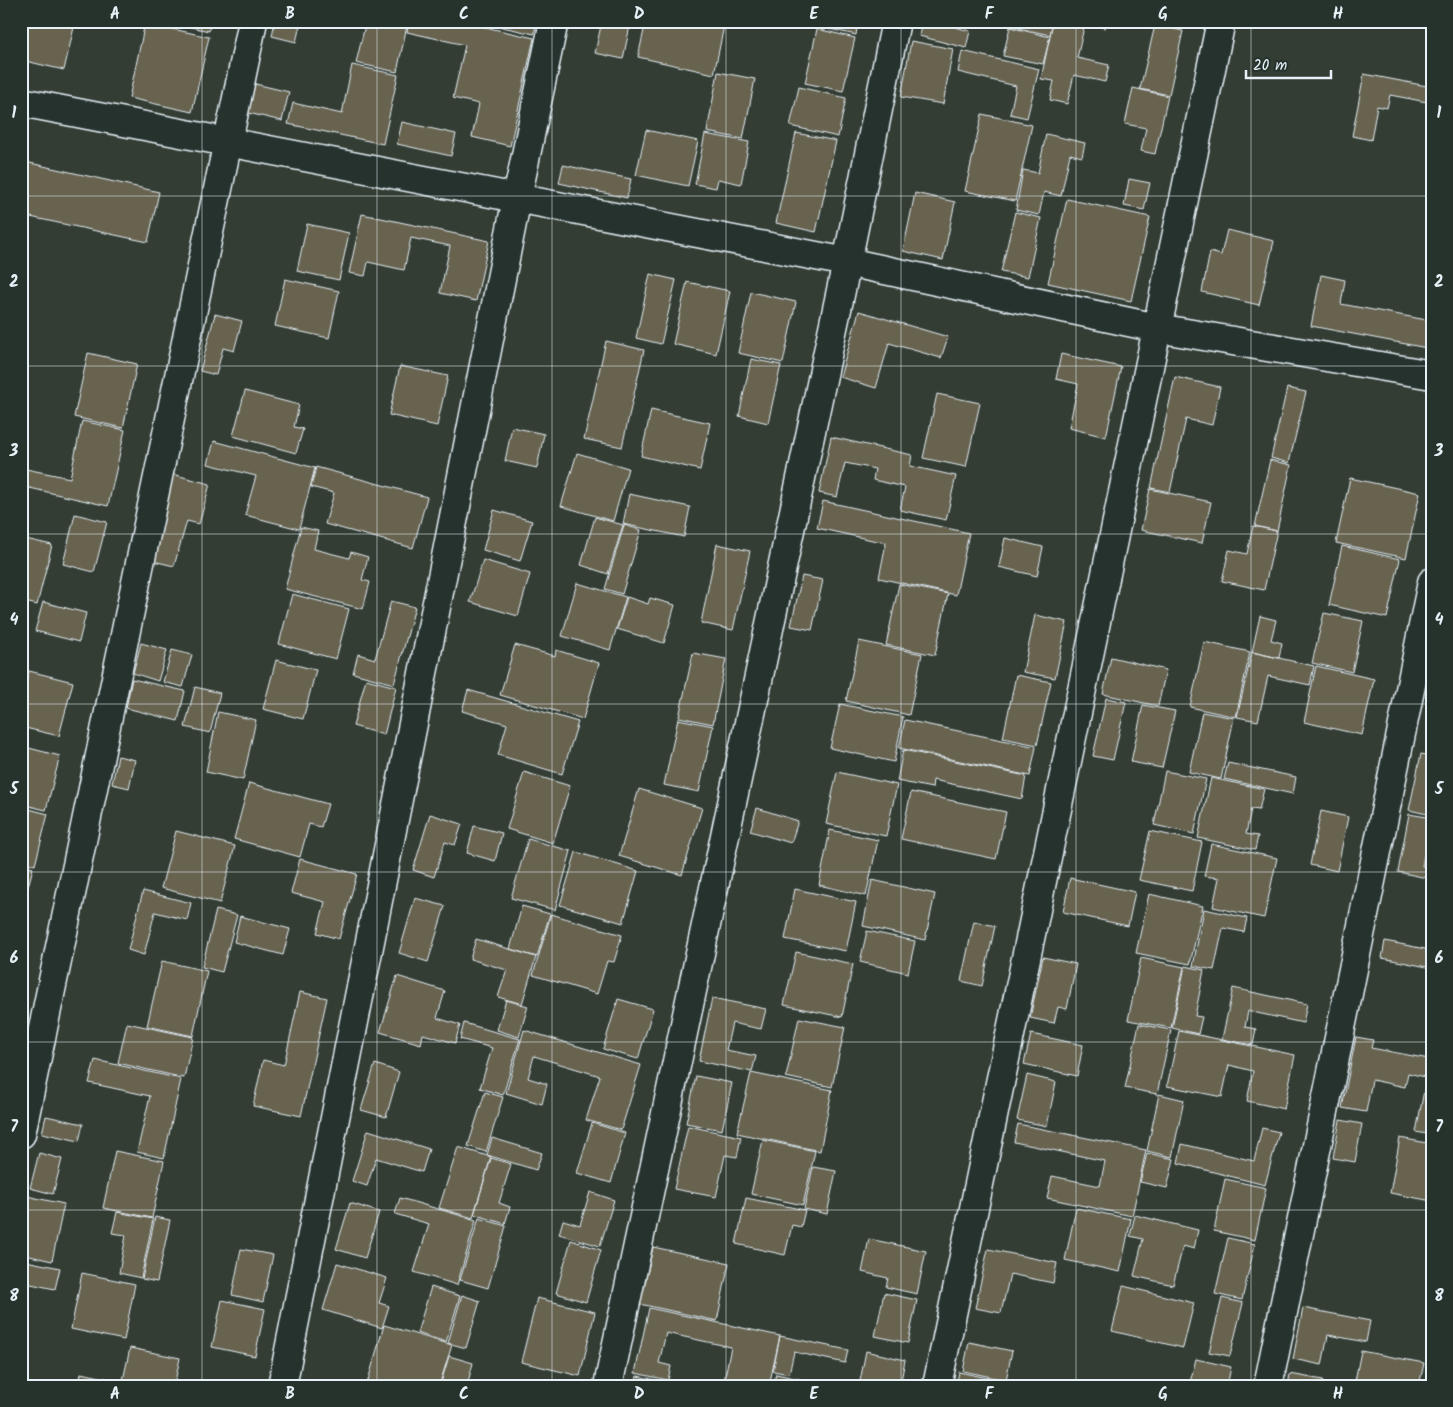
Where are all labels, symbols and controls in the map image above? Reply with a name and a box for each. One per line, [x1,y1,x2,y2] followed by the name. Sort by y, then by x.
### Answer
[110,2,120,27] text: A
[285,2,295,27] text: B
[459,2,469,27] text: C
[634,2,645,27] text: D
[810,2,820,27] text: E
[985,2,995,27] text: F
[1158,2,1168,27] text: G
[1333,2,1343,27] text: H
[1246,48,1330,80] scale bar
[1253,54,1287,78] text: 20 m
[12,101,17,126] text: 1
[1437,101,1442,126] text: 1
[9,270,19,295] text: 2
[1434,270,1444,295] text: 2
[9,439,19,464] text: 3
[1434,439,1444,464] text: 3
[10,608,19,633] text: 4
[1435,608,1444,633] text: 4
[9,777,20,802] text: 5
[1434,777,1445,802] text: 5
[10,946,19,971] text: 6
[1435,946,1444,971] text: 6
[10,1115,18,1140] text: 7
[1435,1115,1443,1140] text: 7
[9,1284,19,1309] text: 8
[1434,1284,1444,1309] text: 8
[110,1382,120,1407] text: A
[285,1382,295,1407] text: B
[459,1382,469,1407] text: C
[634,1382,645,1407] text: D
[810,1382,820,1407] text: E
[985,1382,995,1407] text: F
[1158,1382,1168,1407] text: G
[1333,1382,1343,1407] text: H

